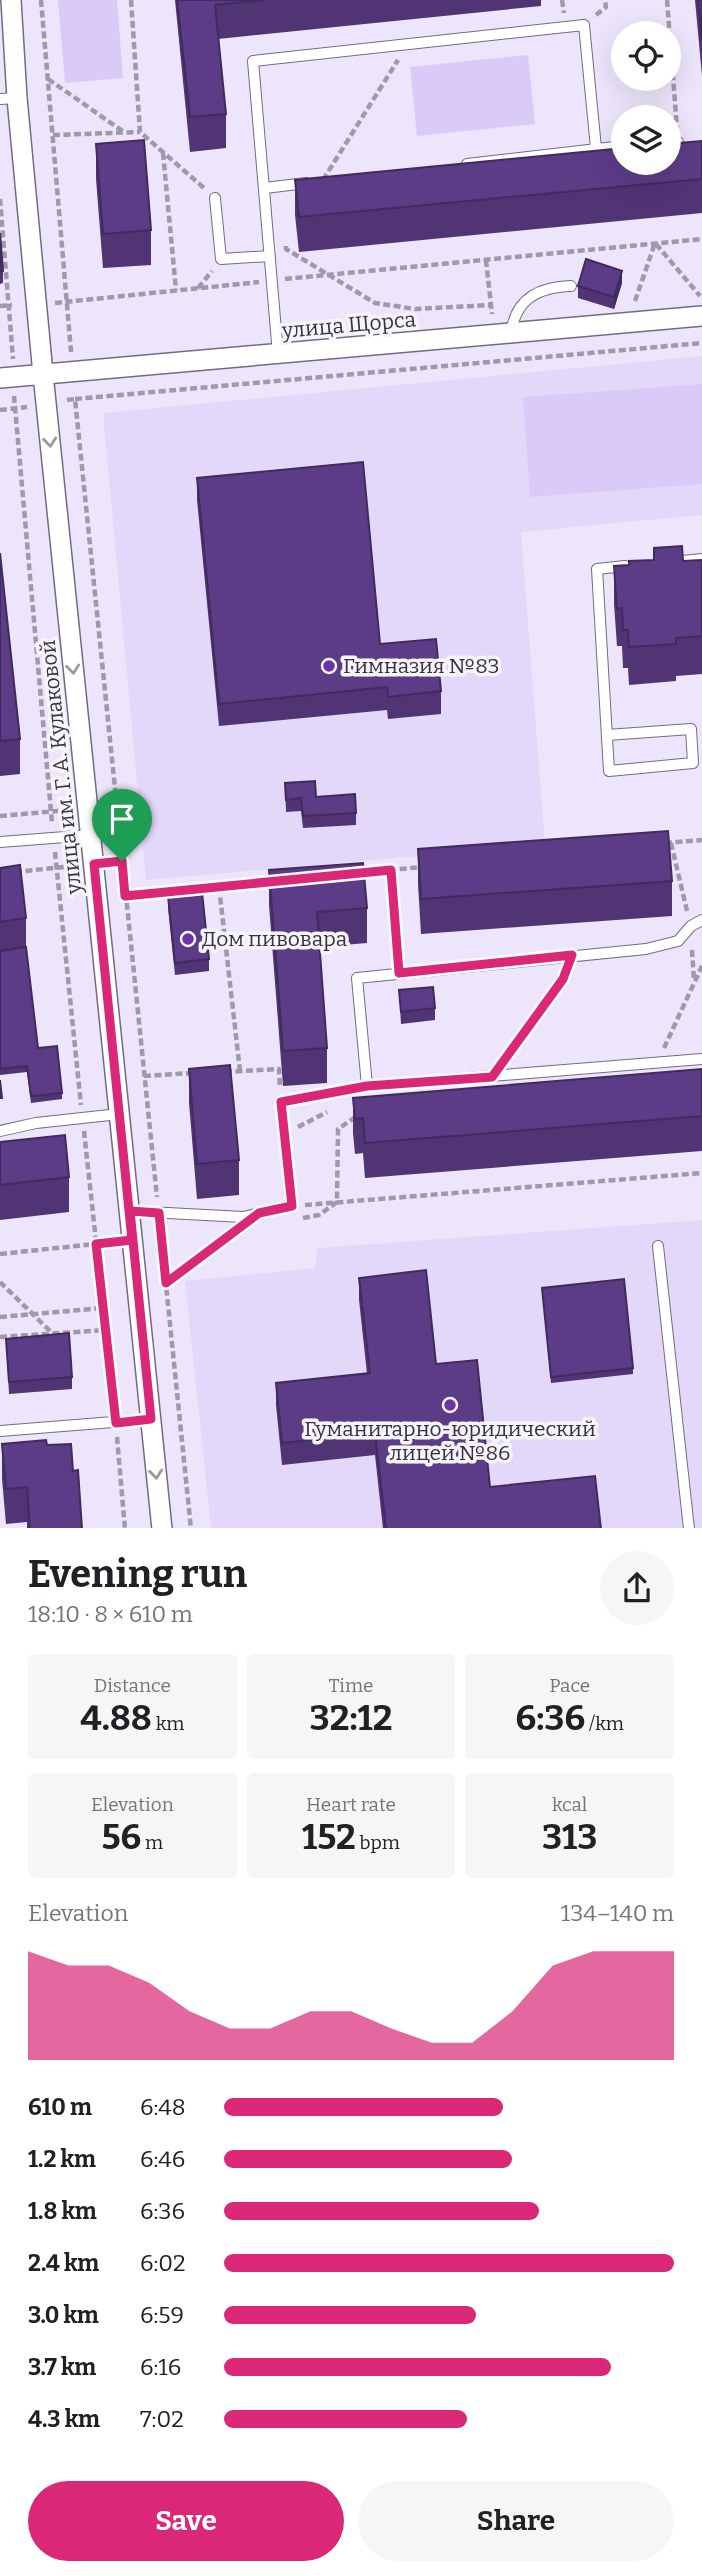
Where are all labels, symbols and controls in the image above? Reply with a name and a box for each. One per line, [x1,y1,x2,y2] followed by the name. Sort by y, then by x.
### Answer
[611,21,681,175] map controls
[611,21,681,91] button: locate
[611,105,681,175] button: layers
[280,306,417,344] street label: улица Щорса
[42,437,57,448] one-way arrow
[35,638,87,897] street label: улица им. Г. А. Кулаковой
[343,653,500,679] place label: Гимназия №83
[321,658,337,674] marker: Гимназия №83
[66,663,81,674] one-way arrow
[92,789,152,861] pin
[103,800,141,838] icon: arrive
[202,926,348,952] place label: Дом пивовара
[180,931,196,947] marker: Дом пивовара
[442,1397,458,1413] marker: Гуманитарно-юридический лицей №86
[304,1416,596,1466] place label: Гуманитарно-юридический лицей №86
[149,1468,164,1480] one-way arrow
[28,1551,247,1597] text: Evening run
[600,1551,674,1625] button: share
[28,1600,193,1628] text: 18:10 · 8 × 610 m
[94,1674,171,1697] text: Distance
[329,1674,373,1697] text: Time
[549,1674,590,1697] text: Pace
[80,1697,152,1739] text: 4.88
[310,1697,392,1739] text: 32:12
[516,1697,585,1739] text: 6:36
[152,1712,184,1735] text: km
[585,1712,624,1735] text: /km
[91,1793,174,1816] text: Elevation
[306,1793,396,1816] text: Heart rate
[552,1793,587,1816] text: kcal
[101,1816,141,1858] text: 56
[302,1816,356,1858] text: 152
[542,1816,597,1858] text: 313
[141,1831,163,1854] text: m
[356,1831,400,1854] text: bpm
[28,1899,128,1927] text: Elevation
[561,1899,674,1927] text: 134–140 m
[28,2093,92,2121] text: 610 m
[140,2093,186,2121] text: 6:48
[28,2145,96,2173] text: 1.2 km
[140,2145,185,2173] text: 6:46
[28,2197,97,2225] text: 1.8 km
[140,2197,185,2225] text: 6:36
[28,2249,99,2277] text: 2.4 km
[140,2249,186,2277] text: 6:02
[28,2301,99,2329] text: 3.0 km
[140,2301,184,2329] text: 6:59
[28,2353,96,2381] text: 3.7 km
[140,2353,181,2381] text: 6:16
[28,2405,100,2433] text: 4.3 km
[140,2405,184,2433] text: 7:02
[28,2481,344,2561] button: Save
[358,2481,674,2561] button: Share

